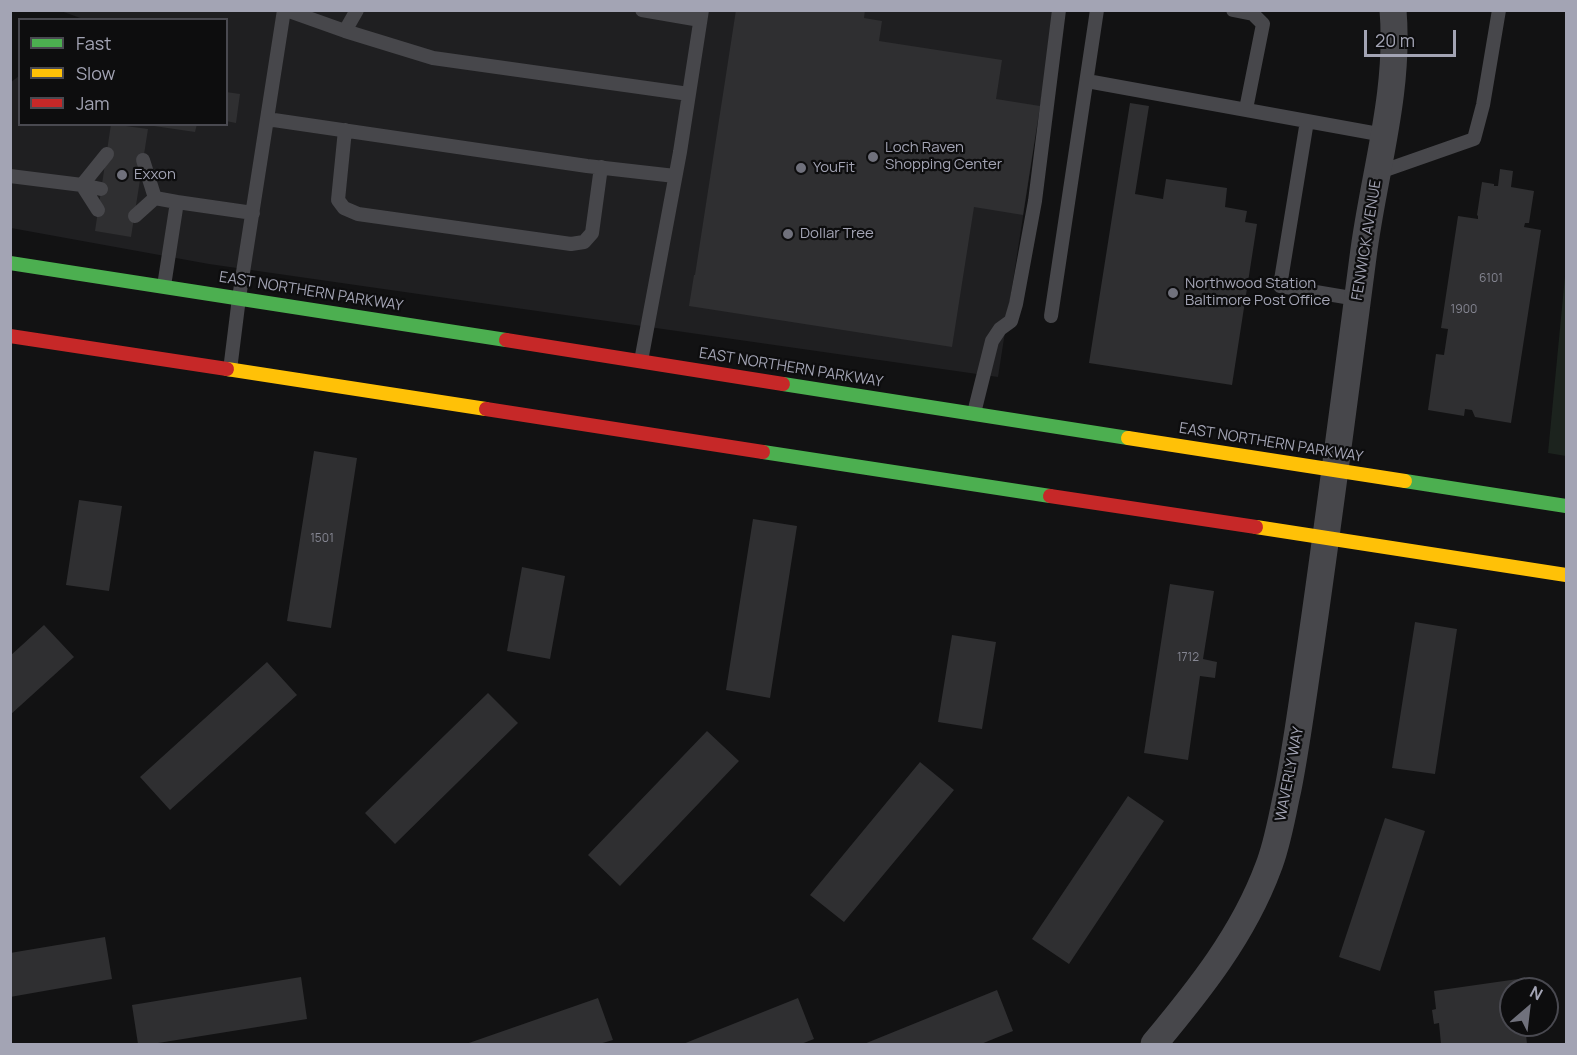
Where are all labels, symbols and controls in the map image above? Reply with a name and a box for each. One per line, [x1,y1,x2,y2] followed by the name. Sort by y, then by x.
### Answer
[18,18,228,126] legend
[1367,18,1458,56] scale bar
[1375,28,1415,52] text: 20 m
[76,31,111,55] text: Fast
[76,61,115,85] text: Slow
[76,91,110,115] text: Jam
[885,139,1002,174] place label: Loch Raven Shopping Center
[866,150,880,164] marker: Loch Raven Shopping Center
[813,159,855,177] place label: YouFit
[794,161,808,175] marker: YouFit
[134,166,176,184] place label: Exxon
[115,168,129,182] marker: Exxon
[1349,178,1385,302] street label: FENWICK AVENUE
[800,225,874,243] place label: Dollar Tree
[781,227,795,241] marker: Dollar Tree
[218,269,404,315] street label: EAST NORTHERN PARKWAY
[1479,272,1503,286] house number: 6101
[1185,275,1330,310] place label: Northwood Station Baltimore Post Office
[1166,286,1180,300] marker: Northwood Station Baltimore Post Office
[1451,303,1477,317] house number: 1900
[698,345,884,391] street label: EAST NORTHERN PARKWAY
[1178,420,1364,466] street label: EAST NORTHERN PARKWAY
[310,532,334,546] house number: 1501
[1177,651,1199,665] house number: 1712
[1272,725,1308,823] street label: WAVERLY WAY
[1499,977,1559,1037] north arrow
[1526,980,1547,1005] text: N

